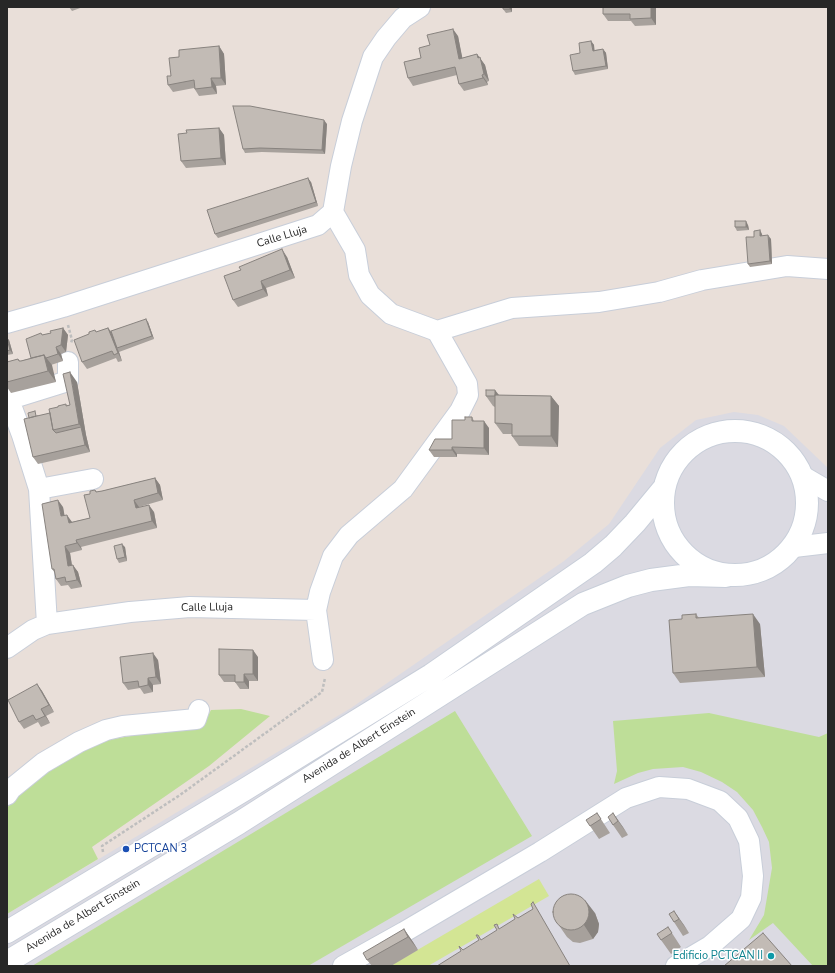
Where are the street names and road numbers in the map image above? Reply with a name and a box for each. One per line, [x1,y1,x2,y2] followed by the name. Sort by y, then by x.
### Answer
[255,223,309,251] street label: Calle Lluja
[181,601,233,615] street label: Calle Lluja
[300,706,418,786] street label: Avenida de Albert Einstein
[23,876,143,956] street label: Avenida de Albert Einstein

